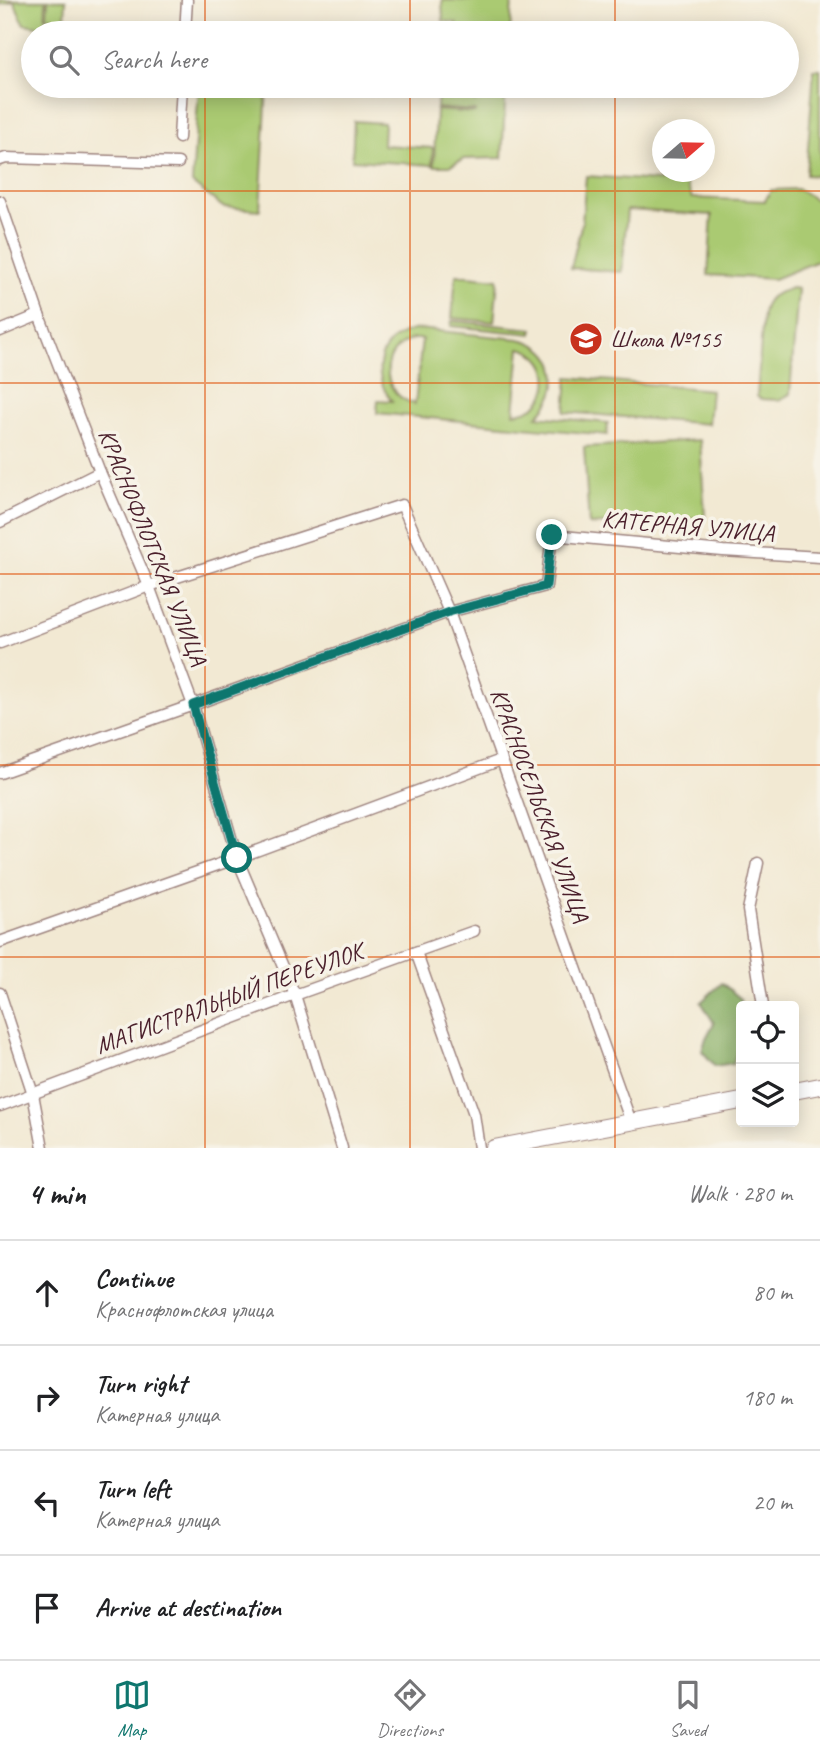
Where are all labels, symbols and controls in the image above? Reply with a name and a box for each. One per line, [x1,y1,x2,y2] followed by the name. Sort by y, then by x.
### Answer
[21,21,799,98] search box
[45,41,83,79] icon: search
[101,43,207,76] text: Search here
[652,119,715,182] north arrow
[567,320,605,358] school or university icon: Школа №155
[610,324,722,354] place label: Школа №155
[92,424,214,670] street label: КРАСНОФЛОТСКАЯ УЛИЦА
[601,504,776,549] street label: КАТЕРНАЯ УЛИЦА
[536,519,567,550] route end
[484,684,597,927] street label: КРАСНОСЕЛЬСКАЯ УЛИЦА
[221,842,252,873] route start
[91,934,371,1060] street label: МАГИСТРАЛЬНЫЙ ПЕРЕУЛОК
[736,1001,799,1127] map controls
[736,1001,799,1064] button: locate
[736,1064,799,1127] button: layers
[28,1175,85,1213] text: 4 min
[688,1179,792,1208] text: Walk · 280 m
[95,1262,173,1295] text: Continue
[28,1274,66,1312] icon: ahead
[753,1278,792,1307] text: 80 m
[95,1295,273,1324] text: Краснофлотская улица
[95,1367,186,1400] text: Turn right
[28,1379,66,1417] icon: right
[743,1383,792,1412] text: 180 m
[95,1400,219,1429] text: Катерная улица
[95,1472,170,1505] text: Turn left
[28,1484,66,1522] icon: left
[753,1488,792,1517] text: 20 m
[95,1505,219,1534] text: Катерная улица
[28,1589,66,1627] icon: arrive
[95,1591,281,1624] text: Arrive at destination
[113,1676,151,1742] tab: Map
[377,1676,443,1742] tab: Directions
[669,1676,707,1742] tab: Saved

